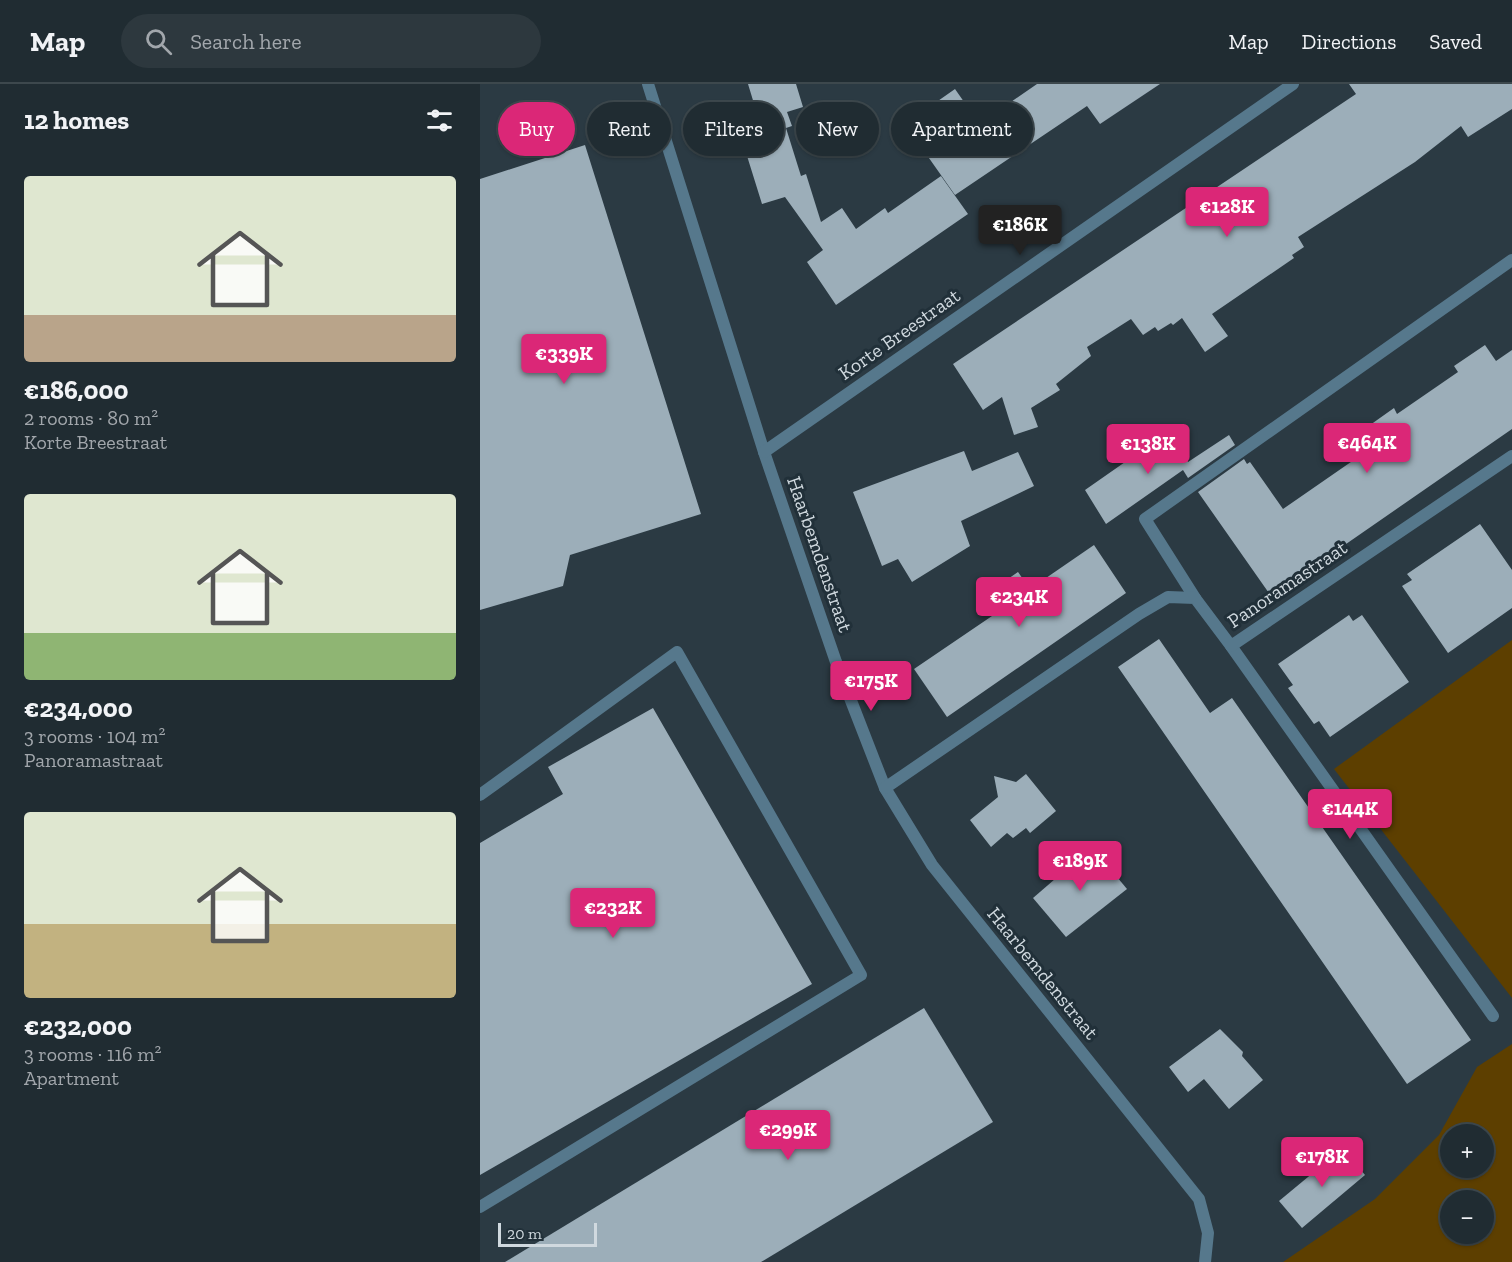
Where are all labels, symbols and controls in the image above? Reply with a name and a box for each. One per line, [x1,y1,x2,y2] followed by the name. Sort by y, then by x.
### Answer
[121,14,541,68] search box
[30,25,85,58] text: Map
[142,25,175,58] icon: search
[190,28,302,55] text: Search here
[1229,29,1269,54] text: Map
[1302,29,1396,54] text: Directions
[1429,29,1482,54] text: Saved
[498,102,575,156] chip: Buy
[587,102,671,156] chip: Rent
[683,102,784,156] chip: Filters
[796,102,879,156] chip: New
[891,102,1033,156] chip: Apartment
[24,104,129,136] text: 12 homes
[423,104,456,137] icon: filters
[1185,187,1269,238] pin: €128K
[1200,194,1254,218] text: €128K
[978,205,1062,256] pin: €186K
[993,212,1047,236] text: €186K
[186,215,294,323] icon: home
[834,283,965,385] street label: Korte Breestraat
[522,334,606,385] pin: €339K
[535,341,593,365] text: €339K
[24,374,129,406] text: €186,000
[24,406,158,430] text: 2 rooms · 80 m²
[1325,423,1409,474] pin: €464K
[1106,424,1190,475] pin: €138K
[24,430,167,454] text: Korte Breestraat
[1338,430,1396,454] text: €464K
[1121,431,1175,455] text: €138K
[782,473,858,636] street label: Haarbemdenstraat
[186,533,294,641] icon: home
[1223,535,1352,633] street label: Panoramastraat
[977,577,1061,628] pin: €234K
[990,584,1048,608] text: €234K
[829,661,913,712] pin: €175K
[844,668,898,692] text: €175K
[24,692,133,724] text: €234,000
[24,724,165,748] text: 3 rooms · 104 m²
[24,748,163,772] text: Panoramastraat
[1308,789,1392,840] pin: €144K
[1322,796,1378,820] text: €144K
[1038,841,1122,892] pin: €189K
[1053,848,1107,872] text: €189K
[186,851,294,959] icon: home
[571,888,655,939] pin: €232K
[584,895,642,919] text: €232K
[982,902,1104,1044] street label: Haarbemdenstraat
[24,1010,132,1042] text: €232,000
[24,1042,161,1066] text: 3 rooms · 116 m²
[24,1066,119,1090] text: Apartment
[746,1110,830,1161] pin: €299K
[759,1117,817,1141] text: €299K
[1440,1124,1494,1244] map controls
[1440,1124,1494,1178] button: +
[1280,1137,1364,1188] pin: €178K
[1295,1144,1349,1168] text: €178K
[1440,1190,1494,1244] button: −
[498,1220,597,1248] scale bar
[507,1224,542,1243] text: 20 m

